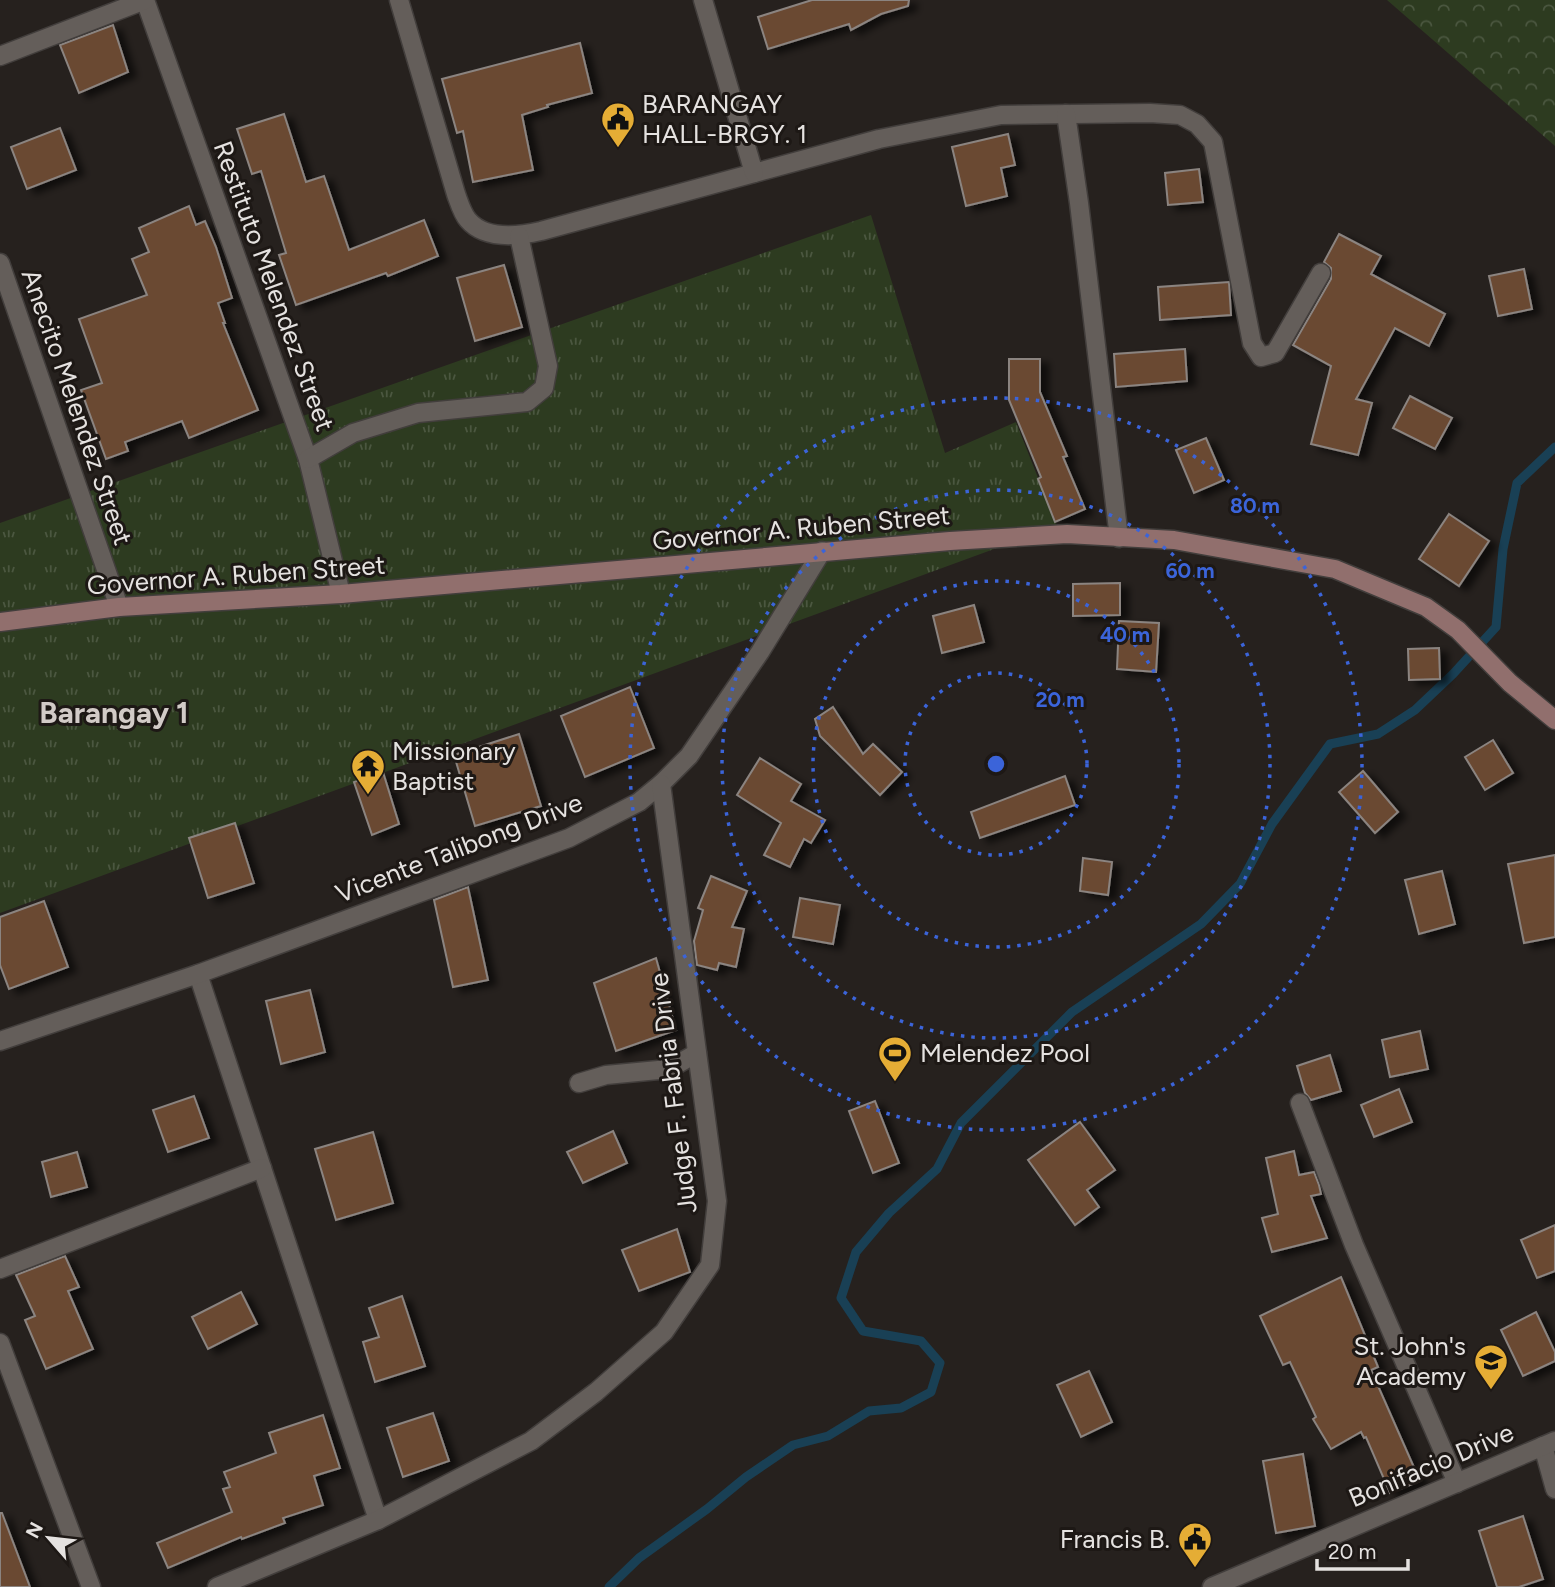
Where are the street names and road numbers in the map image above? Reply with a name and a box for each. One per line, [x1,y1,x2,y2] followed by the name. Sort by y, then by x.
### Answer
[207,137,341,435] street label: Restituto Melendez Street
[15,265,139,549] street label: Anecito Melendez Street
[651,499,951,557] street label: Governor A. Ruben Street
[86,549,386,601] street label: Governor A. Ruben Street
[331,786,587,910] street label: Vicente Talibong Drive
[642,971,704,1215] street label: Judge F. Fabria Drive
[1344,1416,1518,1514] street label: Bonifacio Drive

